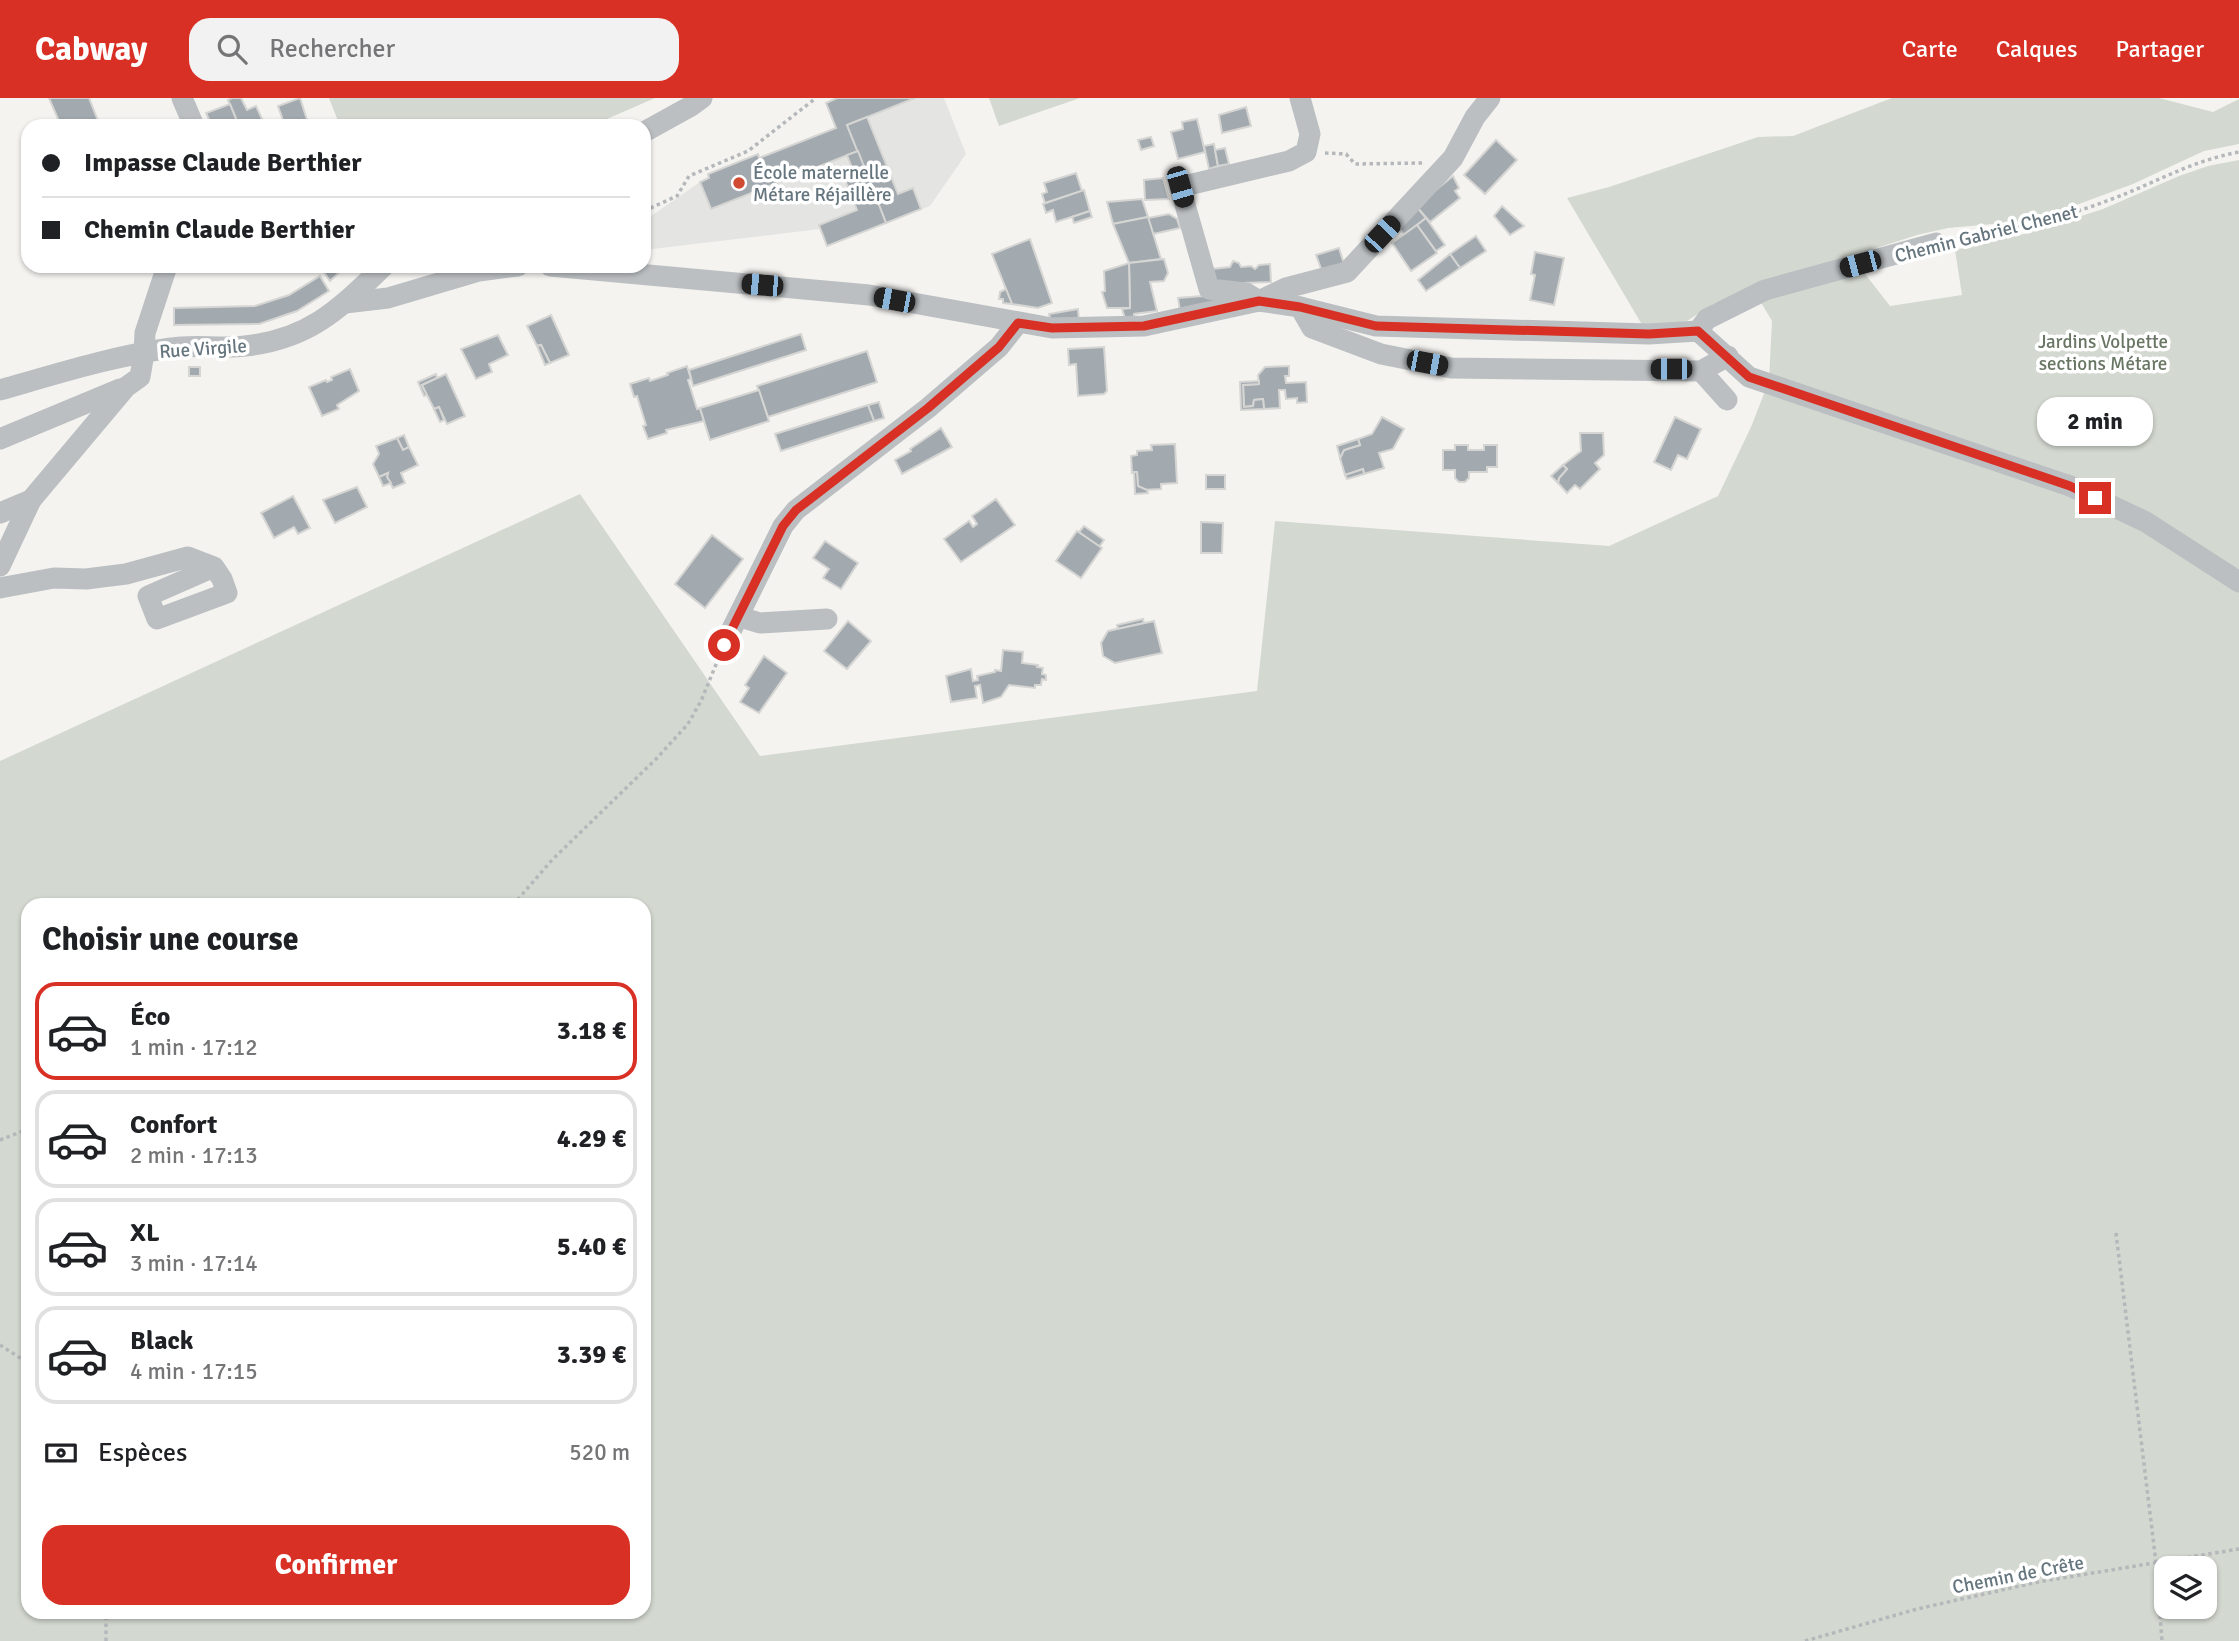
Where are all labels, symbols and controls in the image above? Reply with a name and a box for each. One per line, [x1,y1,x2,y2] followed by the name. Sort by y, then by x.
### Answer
[189,18,679,81] search box
[35,29,147,70] text: Cabway
[213,30,251,68] icon: search
[269,33,395,65] text: Rechercher
[1902,34,1958,64] text: Carte
[1996,34,2077,64] text: Calques
[2115,34,2204,64] text: Partager
[84,147,362,179] text: Impasse Claude Berthier
[753,161,892,207] place label: École maternelle Métare Réjaillère
[1165,164,1196,210] car
[731,175,747,191] marker: École maternelle Métare Réjaillère
[1892,200,2080,268] street label: Chemin Gabriel Chenet
[1360,211,1405,257] car
[84,214,355,246] text: Chemin Claude Berthier
[1837,248,1884,280] car
[741,273,784,297] car
[872,286,917,314] car
[2038,330,2168,376] park label: Jardins Volpette sections Métare
[158,334,248,364] street label: Rue Virgile
[1405,349,1450,377] car
[1651,359,1693,380] car
[2037,396,2153,446] callout: 2 min
[2067,407,2123,436] text: 2 min
[2079,482,2111,514] route end
[708,629,740,661] route start
[42,920,299,959] text: Choisir une course
[46,1000,109,1063] icon: car
[130,1001,170,1033] text: Éco
[557,1015,626,1047] text: 3.18 €
[130,1033,258,1062] text: 1 min · 17:12
[46,1108,109,1171] icon: car
[130,1109,217,1141] text: Confort
[557,1123,626,1155] text: 4.29 €
[130,1141,258,1170] text: 2 min · 17:13
[46,1216,109,1279] icon: car
[130,1217,160,1249] text: XL
[557,1231,626,1263] text: 5.40 €
[130,1249,258,1278] text: 3 min · 17:14
[46,1324,109,1387] icon: car
[130,1325,193,1357] text: Black
[557,1339,626,1371] text: 3.39 €
[130,1357,258,1386] text: 4 min · 17:15
[42,1434,80,1472] icon: cash
[98,1437,187,1469] text: Espèces
[569,1438,630,1467] text: 520 m
[42,1525,630,1605] button: Confirmer
[1950,1550,2086,1600] street label: Chemin de Crête
[2154,1556,2217,1619] map controls
[2154,1556,2217,1619] button: layers

